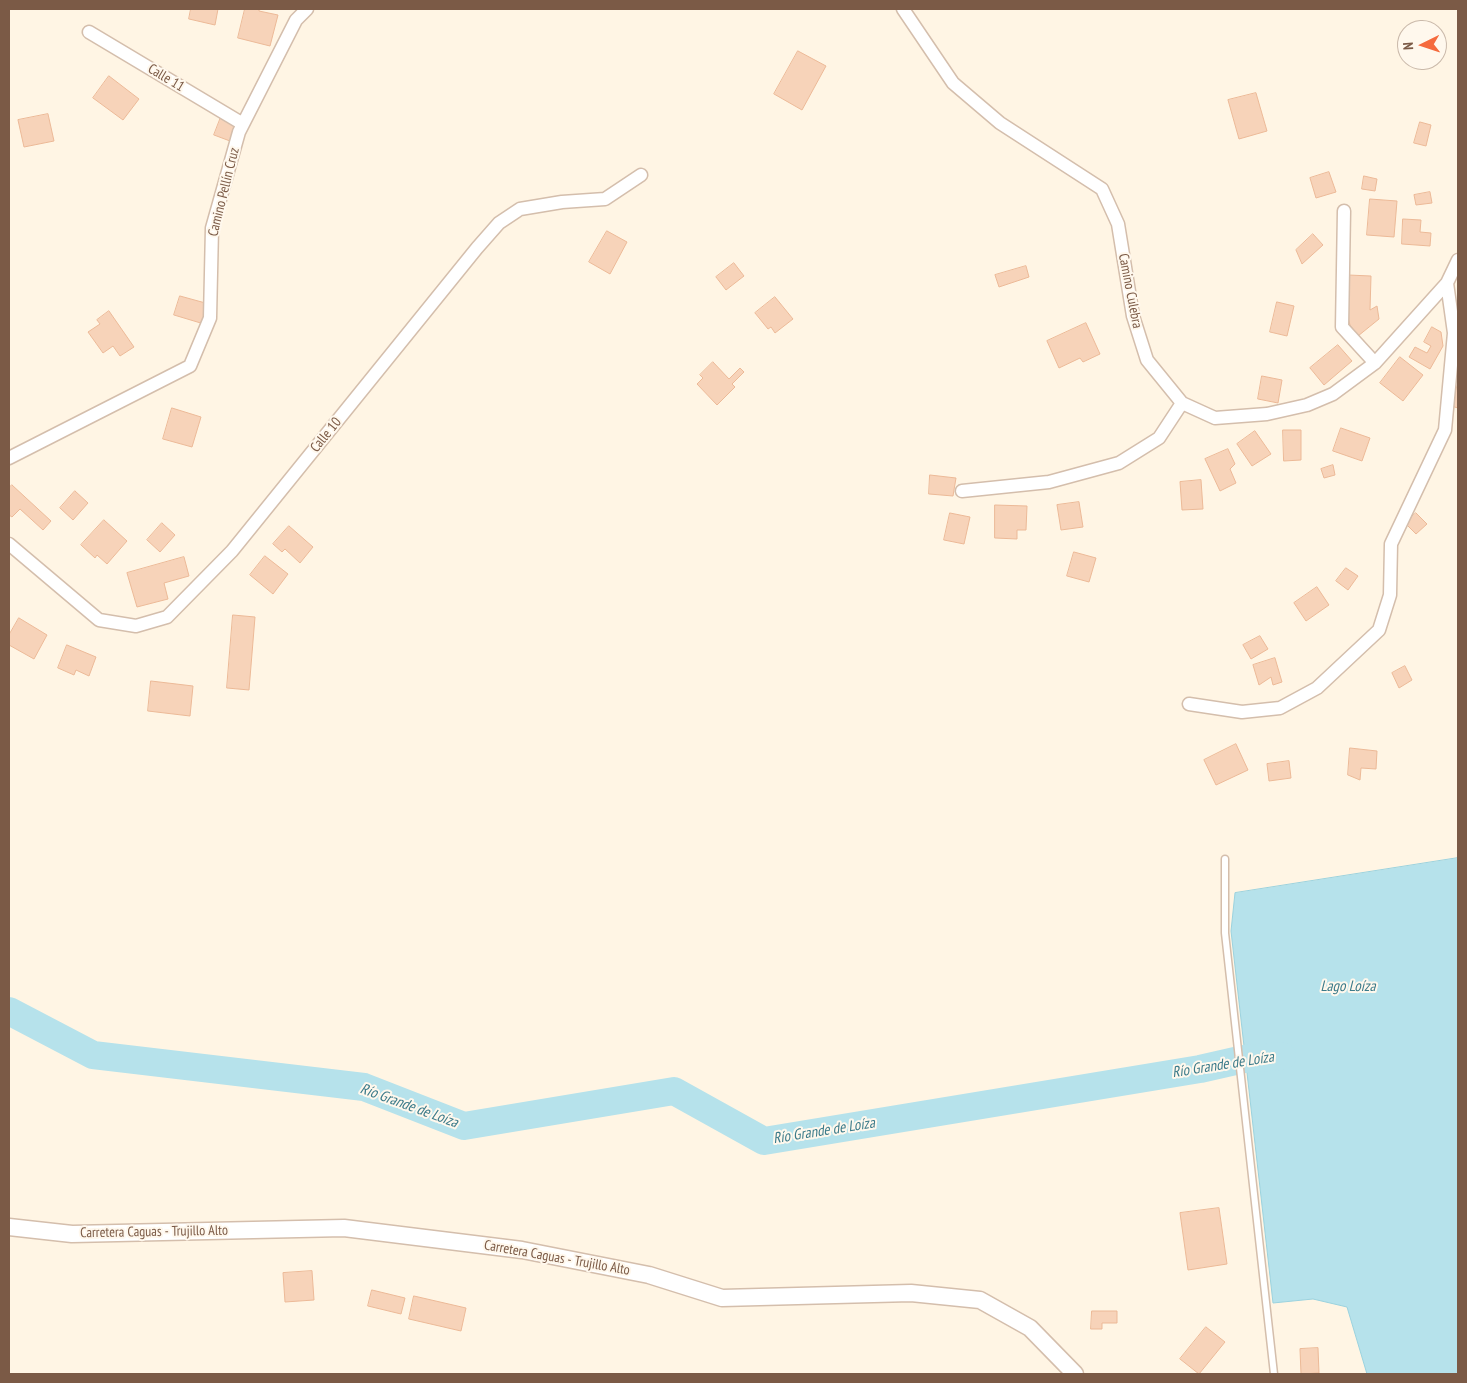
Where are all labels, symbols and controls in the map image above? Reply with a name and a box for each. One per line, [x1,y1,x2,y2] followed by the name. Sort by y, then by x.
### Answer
[1397,20,1447,70] north arrow
[1399,42,1417,50] text: N
[145,61,187,95] street label: Calle 11
[205,146,243,238] street label: Camino Pellín Cruz
[1115,252,1145,330] street label: Camino Culebra
[307,414,345,456] street label: Calle 10
[1321,978,1375,996] water label: Lago Loíza
[1171,1048,1275,1082] water label: Río Grande de Loíza
[358,1080,460,1132] water label: Río Grande de Loíza
[772,1114,876,1148] water label: Río Grande de Loíza
[80,1222,228,1242] street label: Carretera Caguas - Trujillo Alto
[483,1237,631,1279] street label: Carretera Caguas - Trujillo Alto

